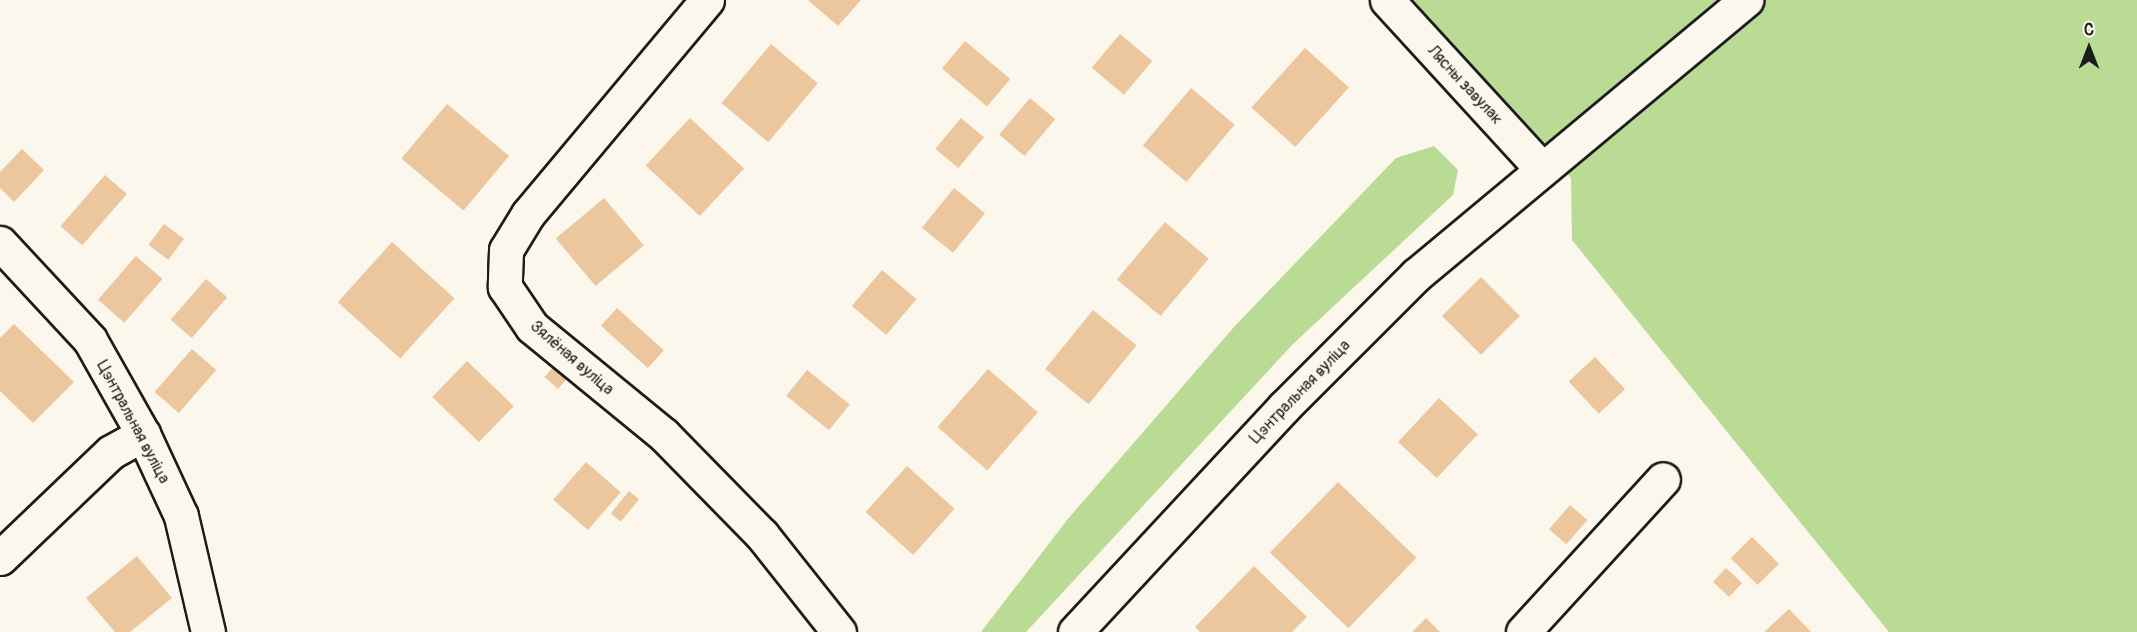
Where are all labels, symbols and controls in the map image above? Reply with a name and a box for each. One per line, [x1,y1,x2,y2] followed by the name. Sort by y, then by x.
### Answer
[2059,18,2119,78] north arrow
[2084,20,2094,40] text: С
[1424,42,1506,128] street label: Лясны завулак
[526,317,618,399] street label: Зялёная вуліца
[1246,336,1354,448] street label: Цэнтральная вуліца
[92,357,174,487] street label: Цэнтральная вуліца

